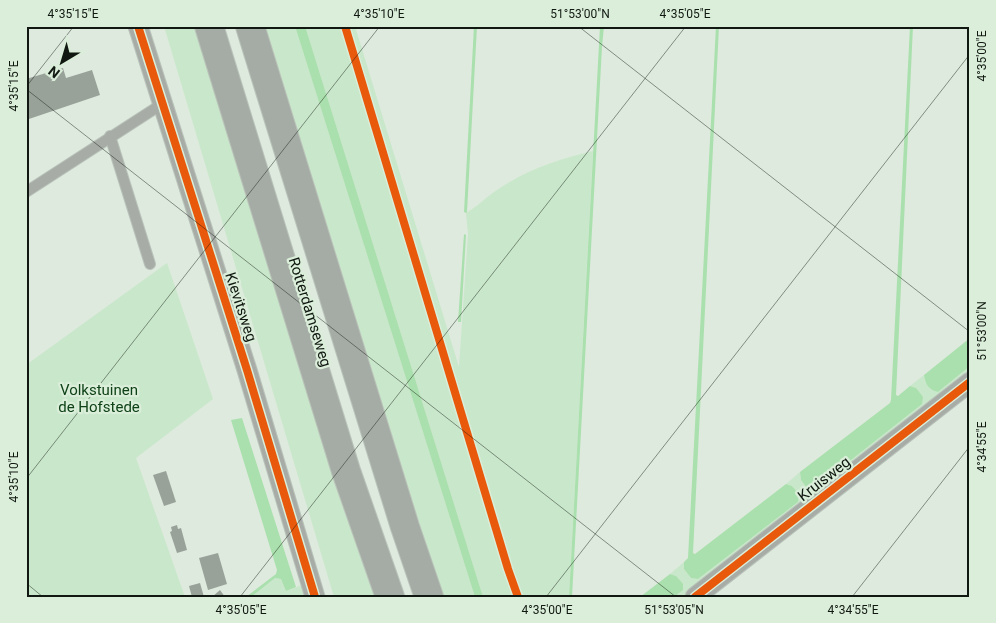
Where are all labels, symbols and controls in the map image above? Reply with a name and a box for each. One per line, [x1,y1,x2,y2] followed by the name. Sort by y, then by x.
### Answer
[48,7,99,21] text: 4°35'15"E
[354,7,405,21] text: 4°35'10"E
[550,7,610,21] text: 51°53'00"N
[660,7,711,21] text: 4°35'05"E
[975,30,989,81] text: 4°35'00"E
[38,38,88,88] north arrow
[7,60,21,111] text: 4°35'15"E
[45,63,63,82] text: N
[285,255,335,369] street label: Rotterdamseweg
[221,270,261,344] street label: Kievitsweg
[975,301,989,361] text: 51°53'00"N
[58,381,140,416] park label: Volkstuinen de Hofstede
[975,421,989,472] text: 4°34'55"E
[7,451,21,502] text: 4°35'10"E
[794,453,854,505] street label: Kruisweg
[216,603,267,617] text: 4°35'05"E
[522,603,573,617] text: 4°35'00"E
[644,603,704,617] text: 51°53'05"N
[828,603,879,617] text: 4°34'55"E

